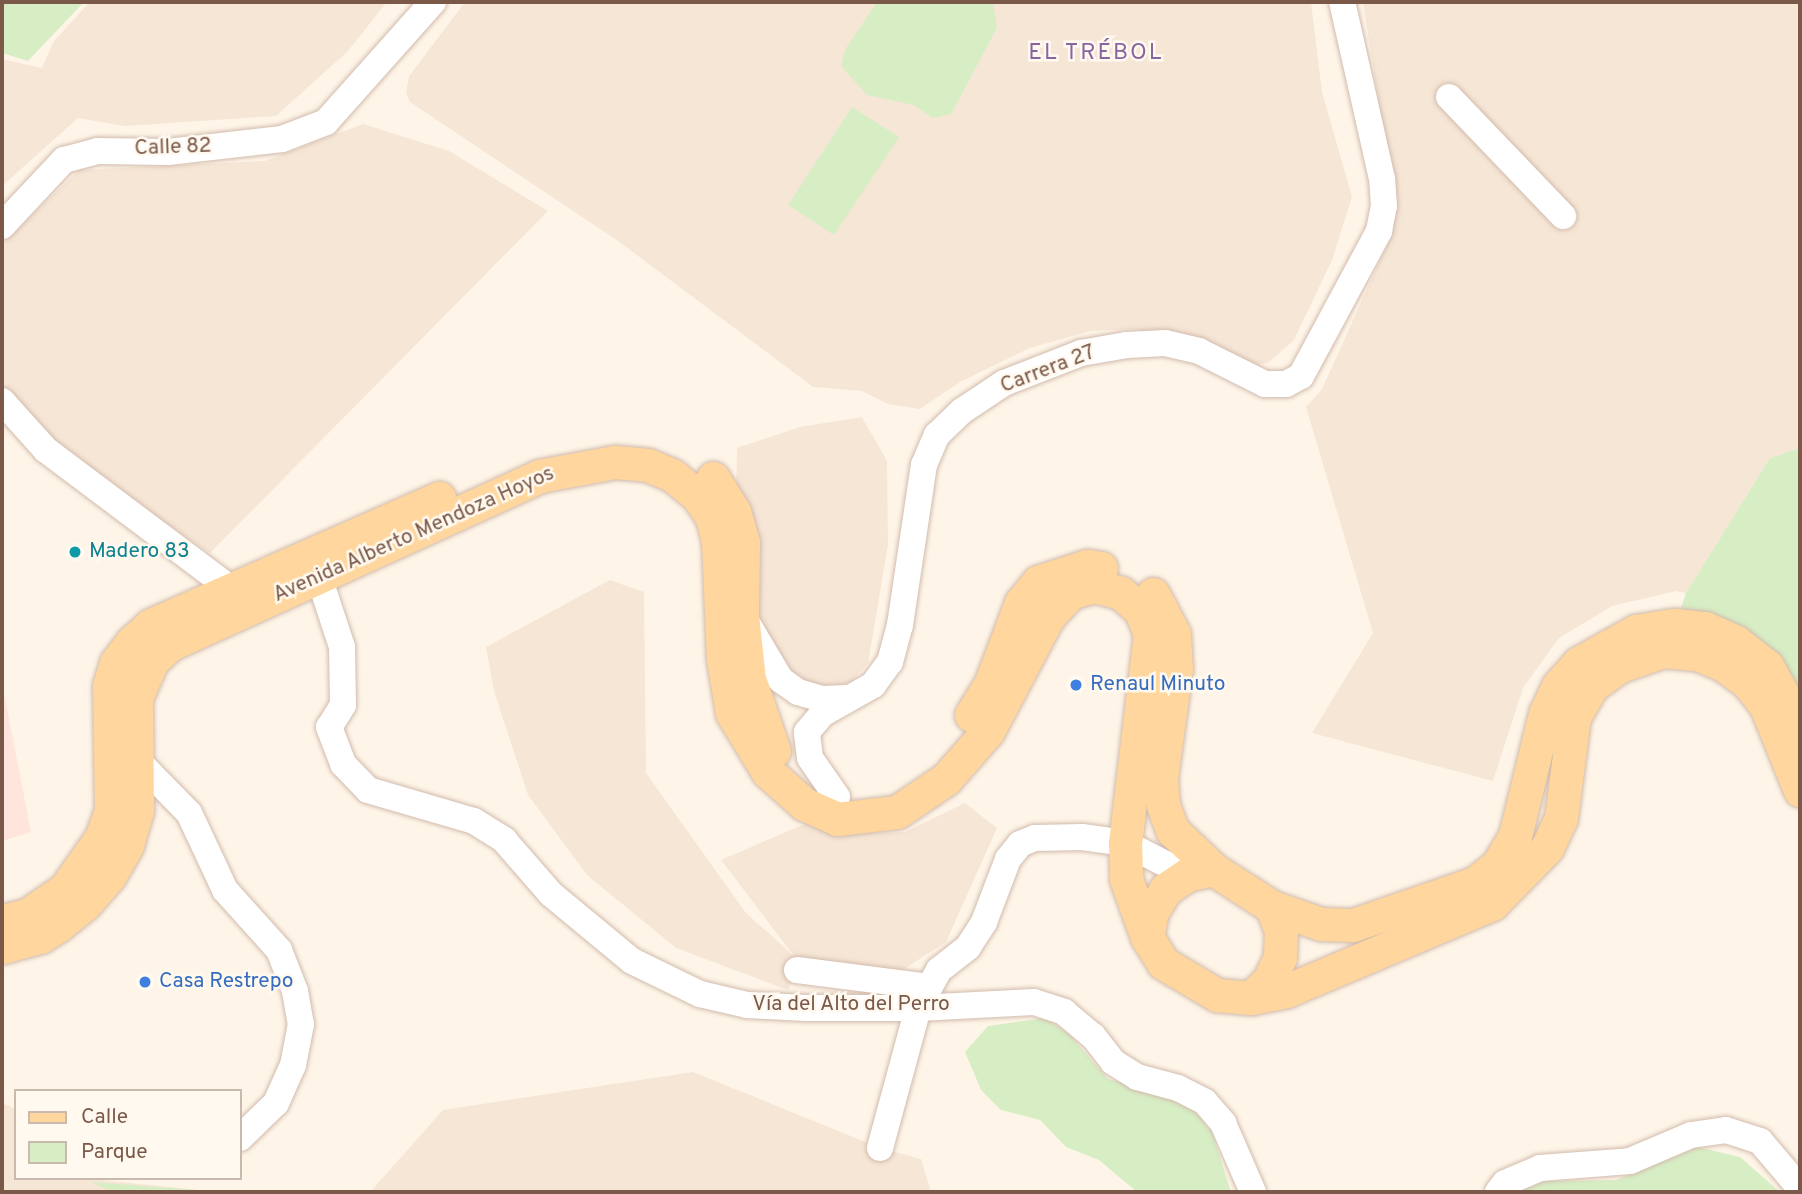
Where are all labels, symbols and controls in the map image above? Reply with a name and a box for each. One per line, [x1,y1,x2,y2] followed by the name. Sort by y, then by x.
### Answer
[1029,40,1163,68] district label: EL TRÉBOL
[134,134,212,162] street label: Calle 82
[997,340,1099,400] street label: Carrera 27
[269,461,559,609] street label: Avenida Alberto Mendoza Hoyos
[89,539,190,565] place label: Madero 83
[67,544,83,560] marker: Madero 83
[1090,672,1225,698] place label: Renaul Minuto
[1068,677,1084,693] marker: Renaul Minuto
[159,969,294,995] place label: Casa Restrepo
[137,974,153,990] marker: Casa Restrepo
[752,992,950,1018] street label: Vía del Alto del Perro
[14,1089,242,1180] legend
[81,1104,128,1131] text: Calle
[81,1139,148,1166] text: Parque

